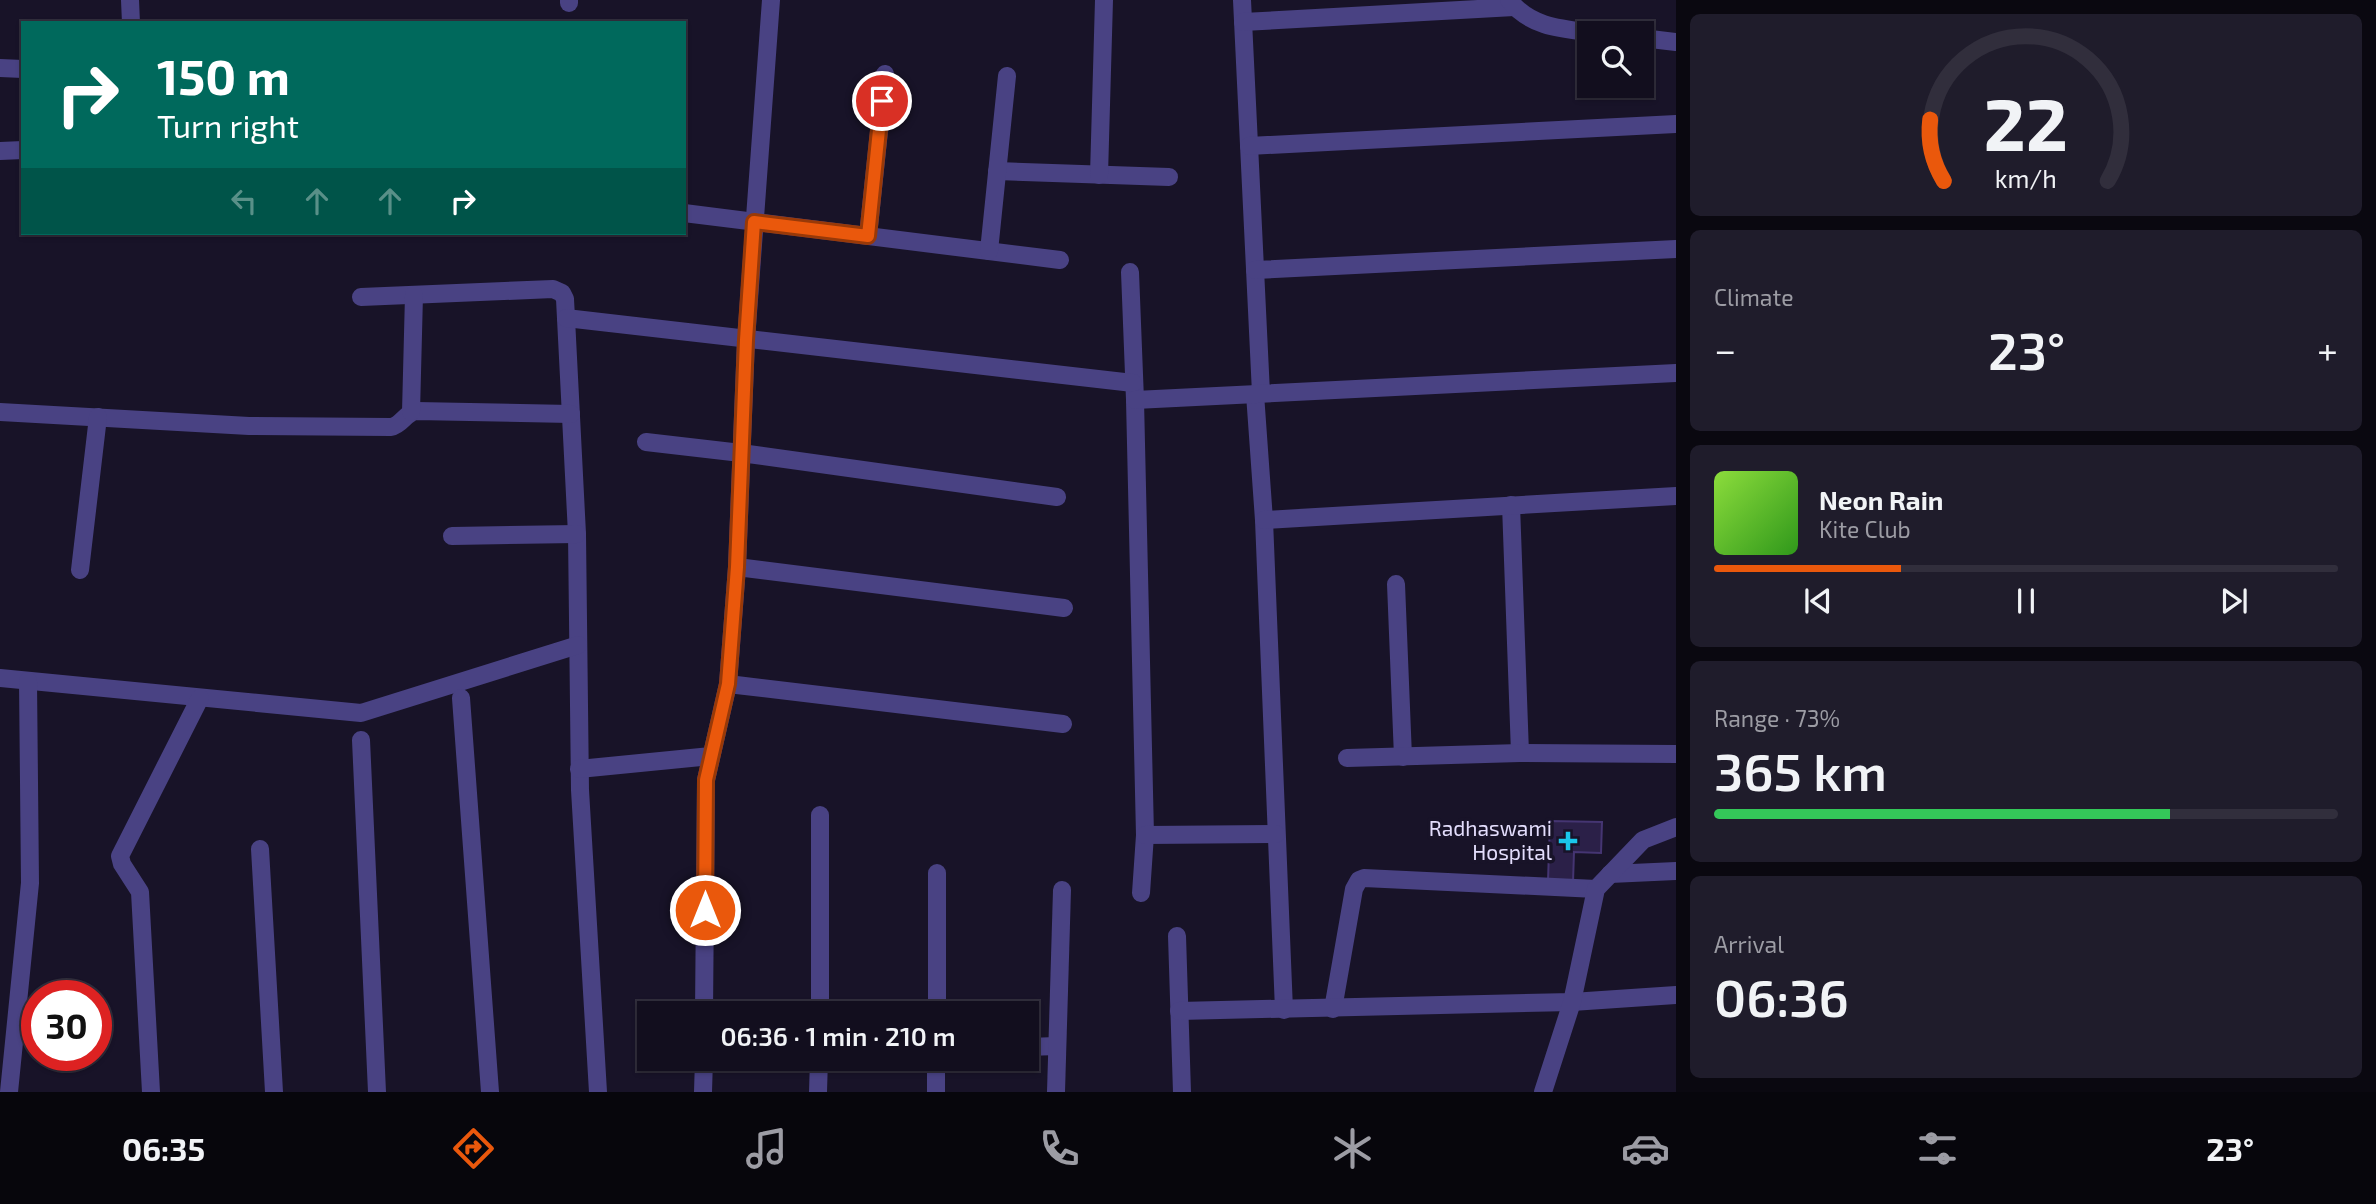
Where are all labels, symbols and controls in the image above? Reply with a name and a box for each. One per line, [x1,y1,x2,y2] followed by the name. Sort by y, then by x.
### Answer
[1577,21,1654,98] map controls
[1577,21,1654,98] button: search
[157,46,290,105] text: 150 m
[42,49,133,140] icon: right
[852,71,912,131] pin
[1984,78,2068,166] text: 22
[863,82,901,120] icon: arrive
[157,106,299,144] text: Turn right
[1995,163,2057,193] text: km/h
[225,182,263,220] icon: left
[298,182,336,220] icon: ahead
[371,182,409,220] icon: ahead
[444,182,482,220] icon: right
[1714,283,1794,311] text: Climate
[1988,318,2065,380] text: 23°
[1714,326,1736,372] text: −
[2317,326,2338,372] text: +
[1819,484,1943,515] text: Neon Rain
[1819,515,1911,543] text: Kite Club
[1799,582,1837,620] icon: previous
[2007,582,2045,620] icon: pause
[2215,582,2253,620] icon: next
[1714,704,1840,732] text: Range · 73%
[1714,739,1887,801] text: 365 km
[1429,815,1553,864] place label: Radhaswami Hospital
[1558,831,1578,851] marker: Radhaswami Hospital
[668,873,742,947] position arrow
[1714,930,1784,958] text: Arrival
[1714,965,1849,1027] text: 06:36
[21,980,112,1071] speed limit sign: 30
[721,1020,956,1051] text: 06:36 · 1 min · 210 m
[449,1124,498,1173] icon: directions
[742,1124,791,1173] icon: music
[1035,1124,1084,1173] icon: phone
[1328,1124,1377,1173] icon: climate
[1621,1124,1670,1173] icon: car
[1913,1124,1962,1173] icon: filters
[122,1129,205,1167] text: 06:35
[2206,1129,2254,1167] text: 23°

